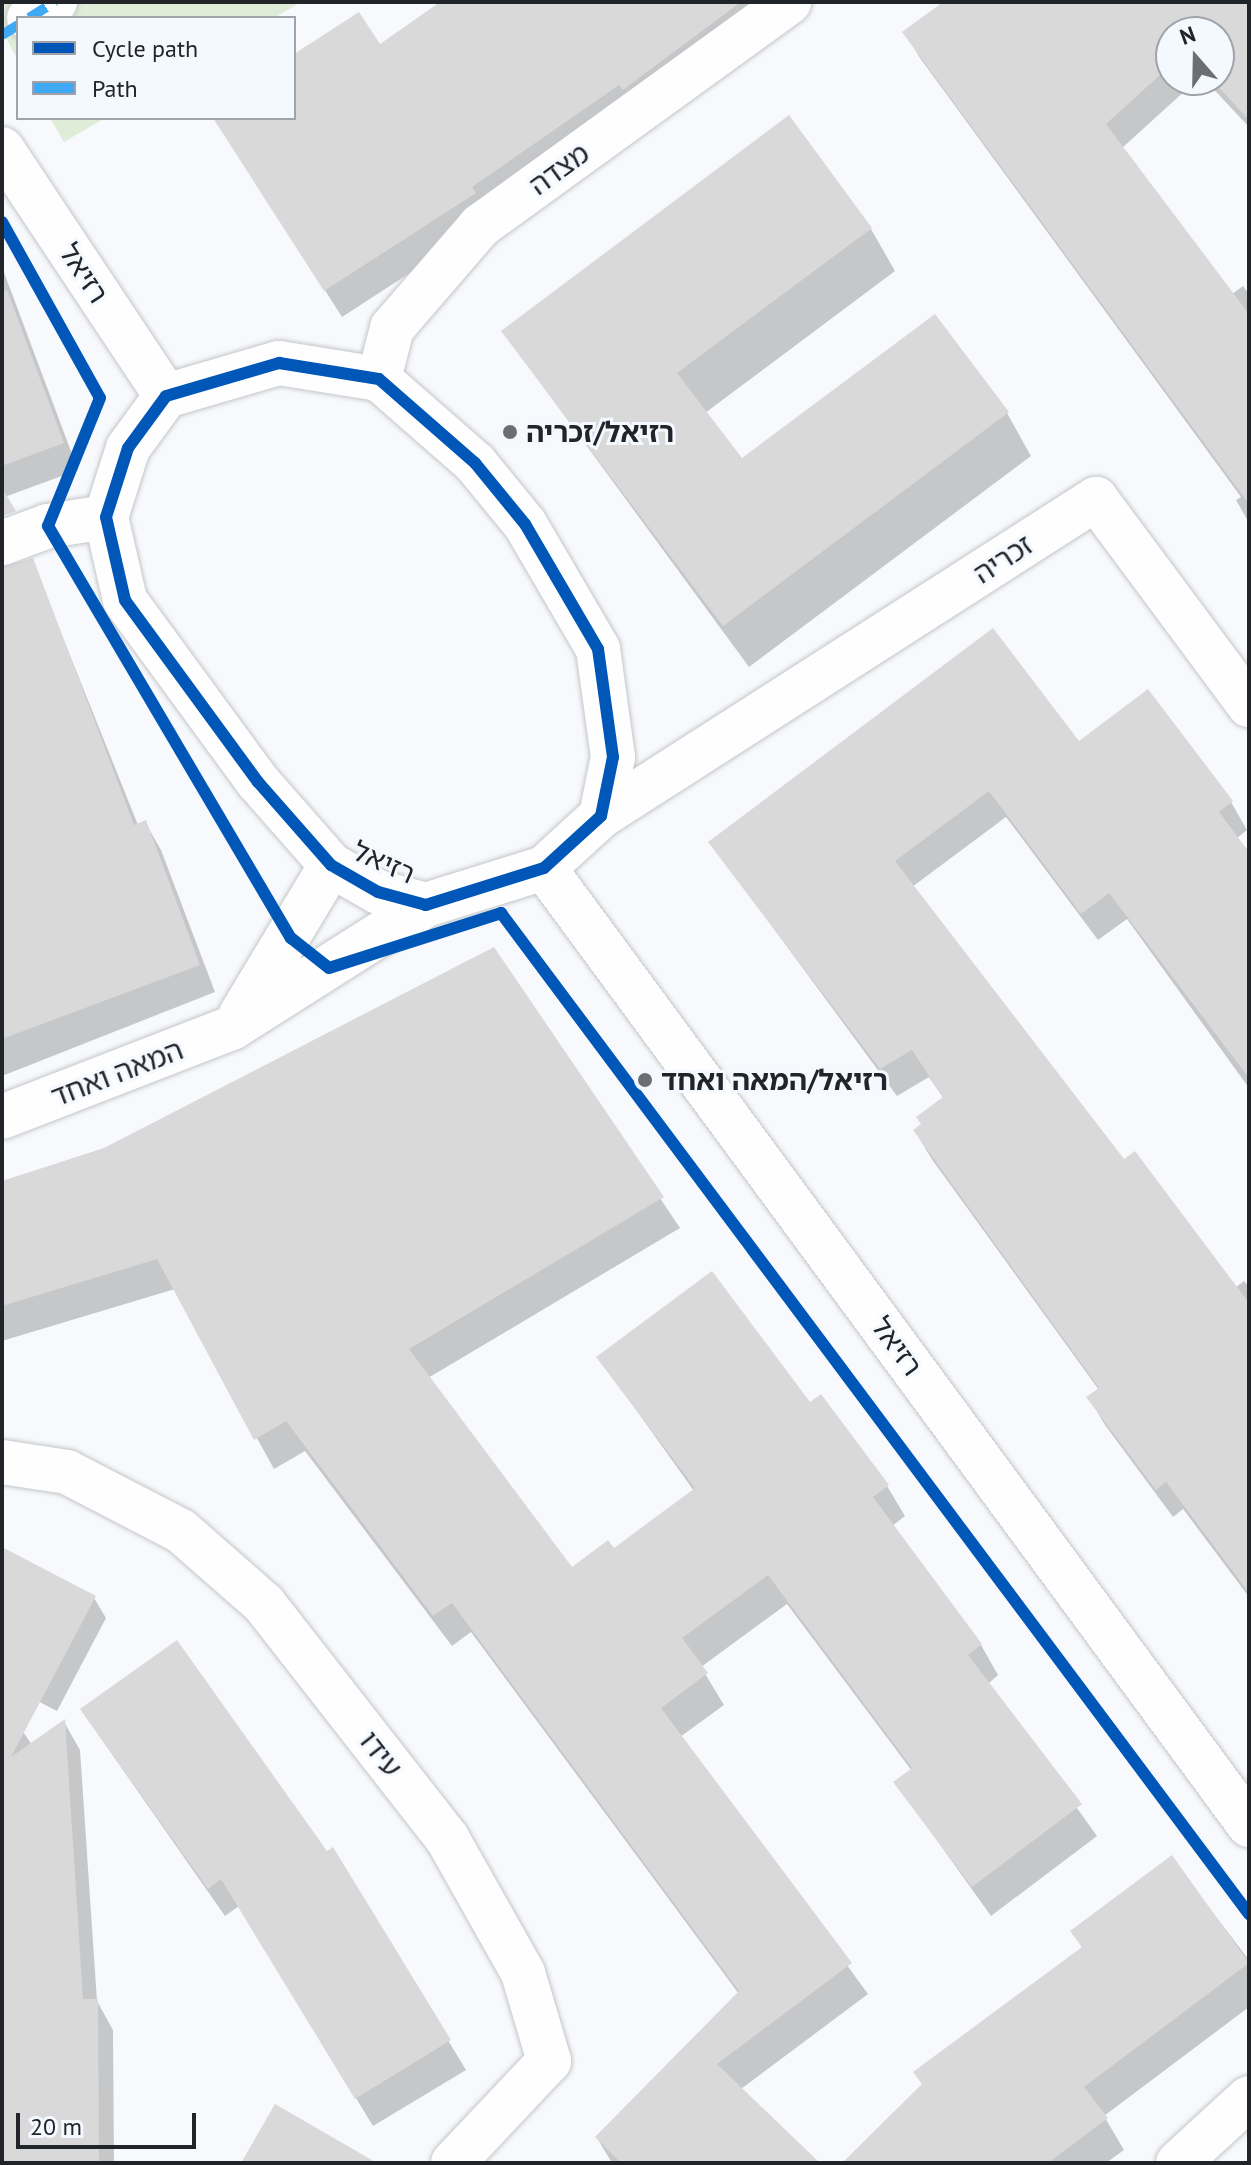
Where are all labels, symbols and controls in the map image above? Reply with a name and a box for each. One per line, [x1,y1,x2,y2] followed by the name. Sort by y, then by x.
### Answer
[16,16,296,120] legend
[1155,16,1235,96] north arrow
[1176,20,1199,51] text: N
[92,33,198,64] text: Cycle path
[92,73,138,104] text: Path
[523,136,595,202] street label: מצדה
[52,237,116,309] street label: רזיאל
[526,415,674,449] place label: רזיאל/זכריה
[501,423,519,441] marker: רזיאל/זכריה
[967,528,1039,590] street label: זכריה
[348,834,420,890] street label: רזיאל
[46,1032,188,1114] street label: המאה ואחד
[661,1063,888,1097] place label: רזיאל/המאה ואחד
[636,1071,654,1089] marker: רזיאל/המאה ואחד
[865,1310,929,1382] street label: רזיאל
[353,1725,409,1783] street label: עידו
[20,2097,200,2147] scale bar
[30,2111,82,2142] text: 20 m

